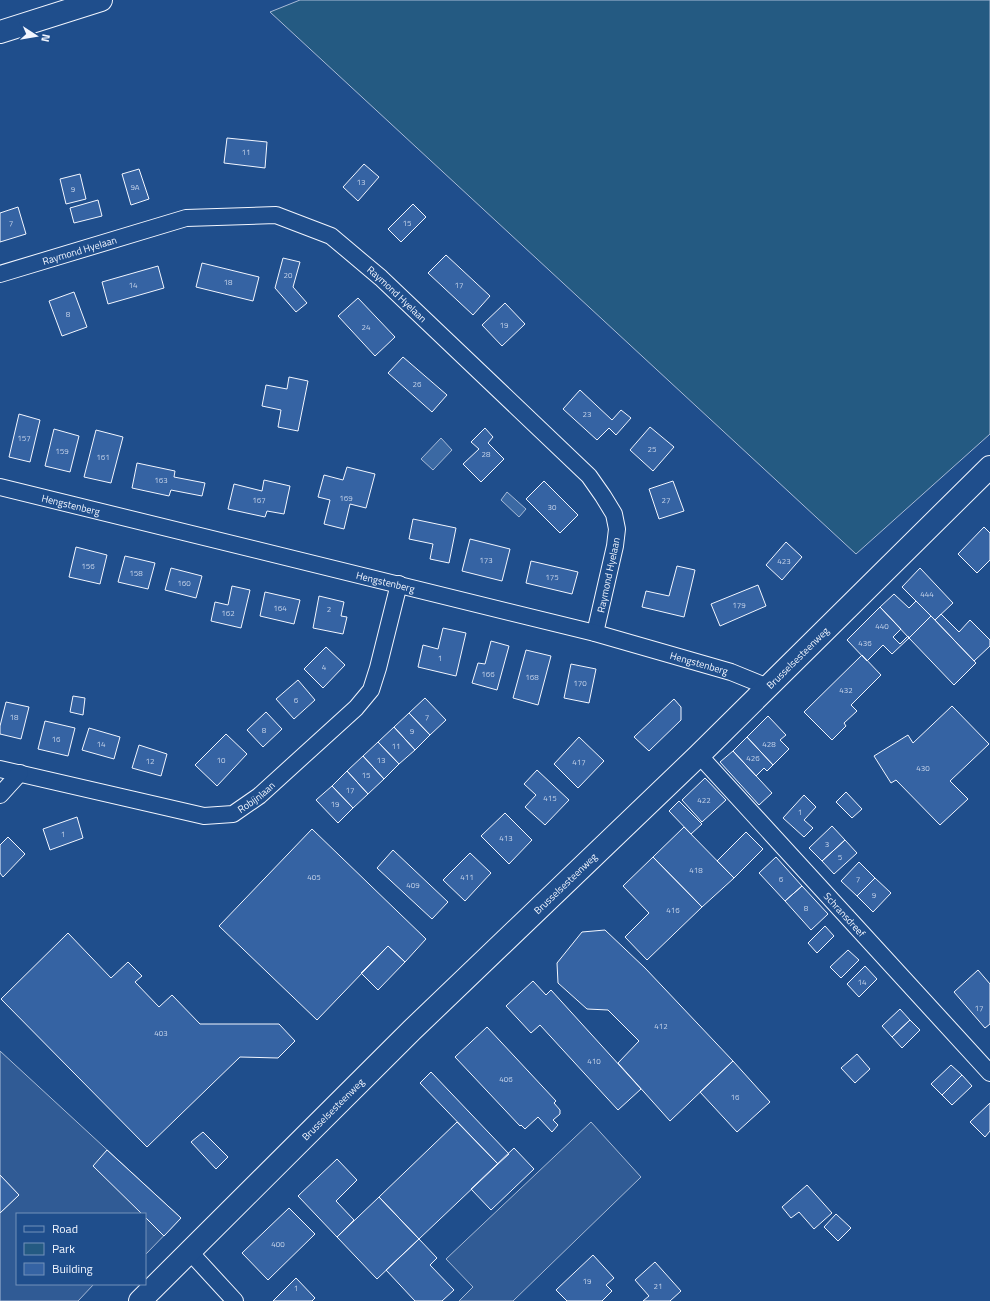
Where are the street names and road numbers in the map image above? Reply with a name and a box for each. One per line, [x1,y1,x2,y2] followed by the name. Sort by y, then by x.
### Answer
[41,232,119,269] street label: Raymond Hyelaan
[364,262,430,326] street label: Raymond Hyelaan
[40,490,102,519] street label: Hengstenberg
[593,536,624,614] street label: Raymond Hyelaan
[355,568,416,596] street label: Hengstenberg
[763,623,833,692] street label: Brusselsesteenweg
[668,648,730,679] street label: Hengstenberg
[234,778,278,817] street label: Robijnlaan
[530,850,601,918] street label: Brusselsesteenweg
[820,889,869,941] street label: Schransdreef
[298,1075,368,1144] street label: Brusselsesteenweg

